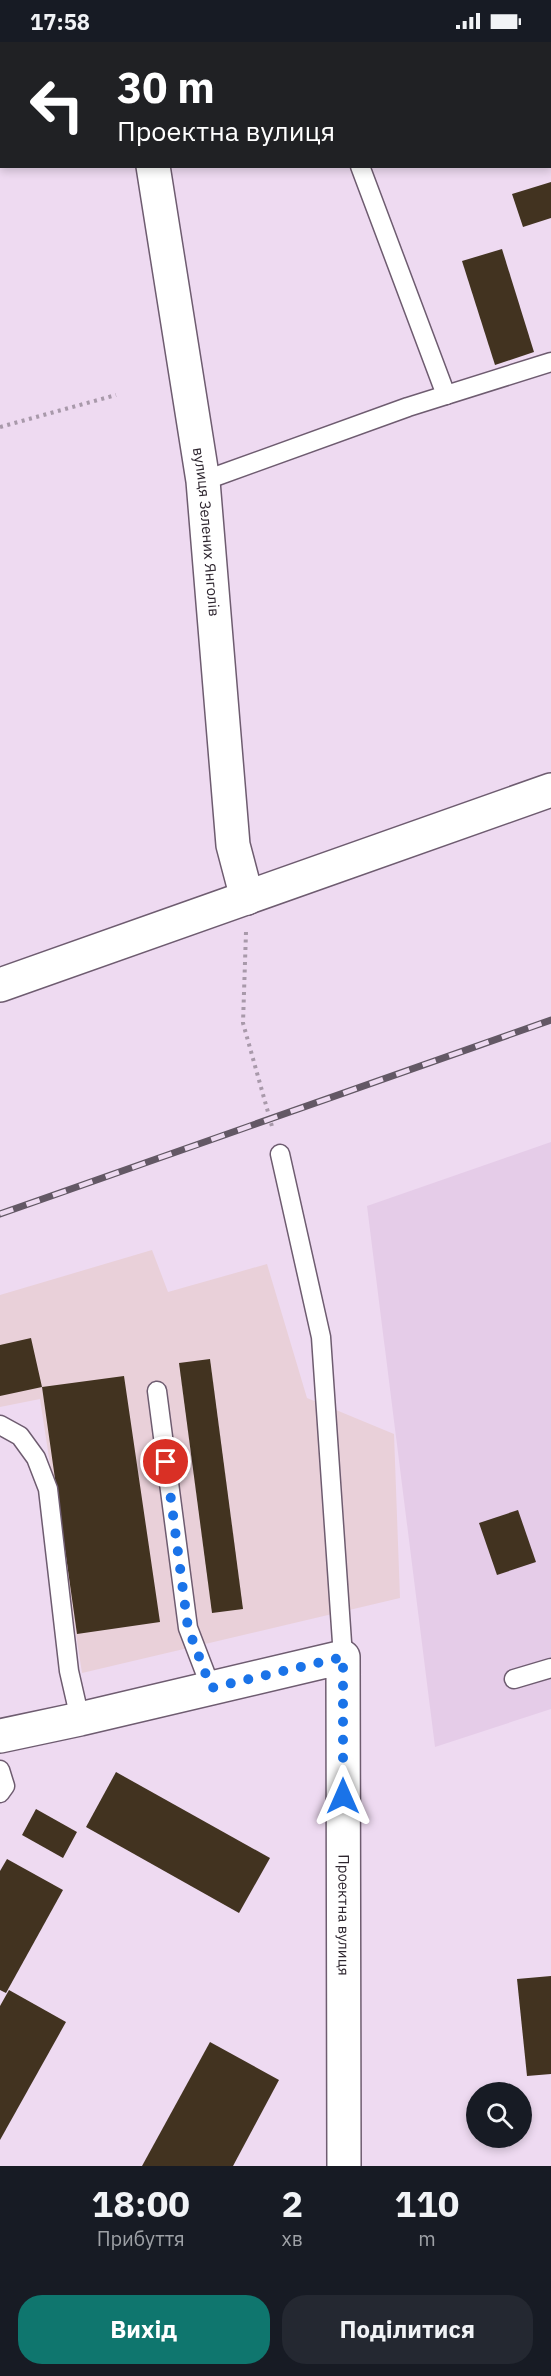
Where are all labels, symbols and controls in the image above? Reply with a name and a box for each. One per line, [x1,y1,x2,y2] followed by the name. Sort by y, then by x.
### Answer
[30,7,90,36] text: 17:58
[117,60,215,115] text: 30 m
[18,66,96,144] icon: left
[117,113,335,148] text: Проектна вулиця
[189,446,224,617] street label: вулиця Зелених Янголів
[140,1436,191,1487] pin
[149,1445,182,1478] icon: arrive
[311,1764,375,1828] position arrow
[334,1854,354,1976] street label: Проектна вулиця
[466,2082,532,2148] map controls
[466,2082,532,2148] button: search
[92,2180,190,2227] text: 18:00
[281,2180,303,2227] text: 2
[395,2180,459,2227] text: 110
[97,2225,185,2252] text: Прибуття
[282,2225,303,2252] text: хв
[418,2225,436,2252] text: m
[18,2295,270,2364] button: Вихід
[282,2295,533,2364] button: Поділитися

